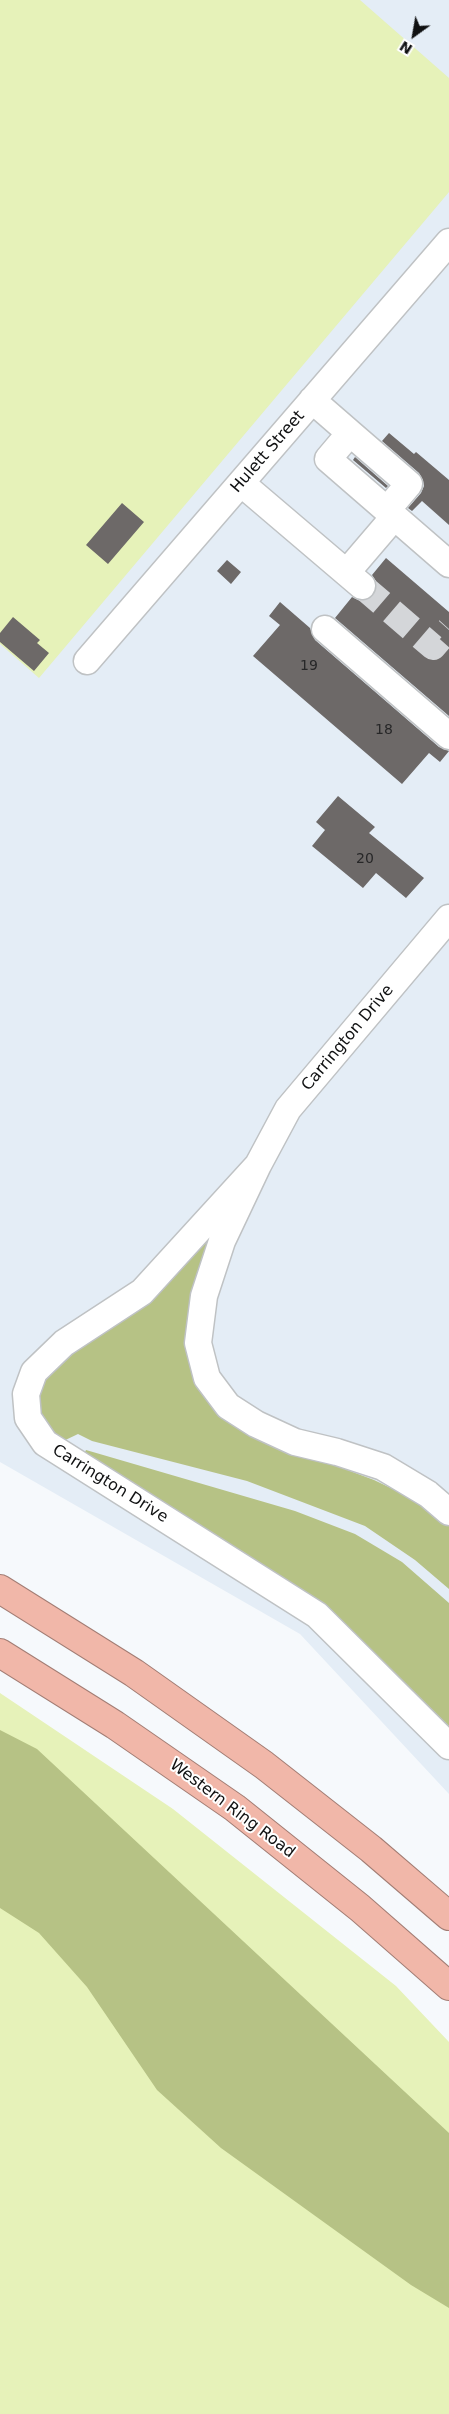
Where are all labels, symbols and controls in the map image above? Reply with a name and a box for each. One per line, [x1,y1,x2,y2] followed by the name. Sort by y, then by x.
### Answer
[389,10,439,60] north arrow
[397,38,415,58] text: N
[227,407,309,497] street label: Hulett Street
[300,658,318,674] house number: 19
[375,722,393,738] house number: 18
[356,851,374,867] house number: 20
[298,981,398,1095] street label: Carrington Drive
[49,1441,171,1527] street label: Carrington Drive
[166,1756,298,1862] street label: Western Ring Road

